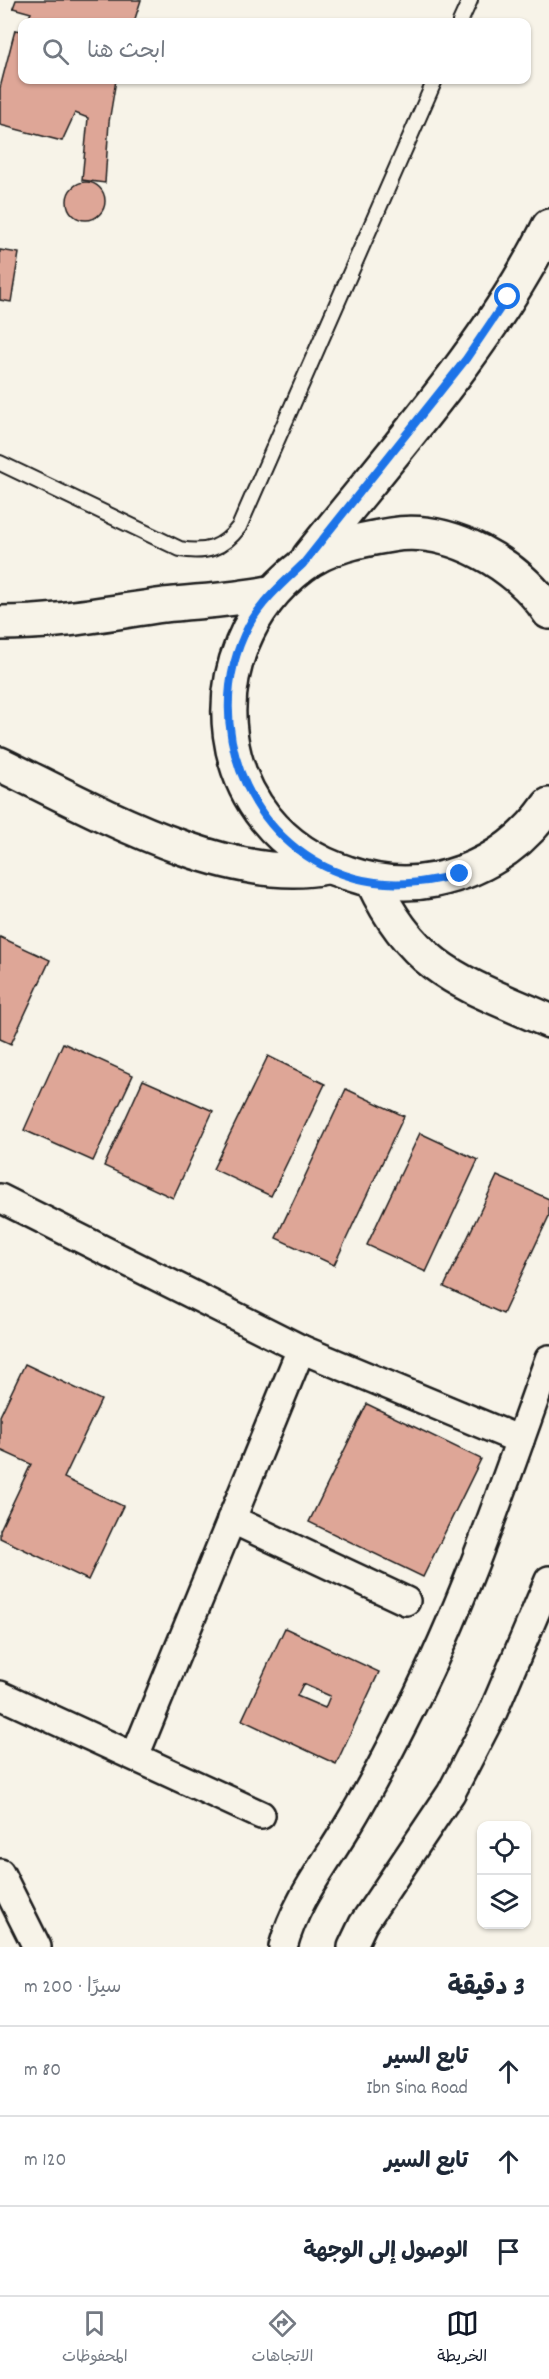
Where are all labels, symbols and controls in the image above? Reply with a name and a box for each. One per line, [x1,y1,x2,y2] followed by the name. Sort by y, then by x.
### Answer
[18,18,531,84] search box
[39,35,72,68] icon: search
[87,37,166,68] text: ابحث هنا
[494,283,520,309] route start
[446,860,472,886] route end
[477,1821,531,1929] map controls
[477,1821,531,1875] button: locate
[477,1875,531,1929] button: layers
[448,1970,525,2007] text: 3 دقيقة
[24,1974,121,2002] text: سيرًا · 200 m
[385,2043,468,2074] text: تابع السير
[492,2055,525,2088] icon: ahead
[24,2057,61,2085] text: 80 m
[366,2075,468,2103] text: Ibn Sina Road
[492,2145,525,2178] icon: ahead
[24,2147,66,2175] text: 120 m
[385,2147,468,2178] text: تابع السير
[492,2235,525,2268] icon: arrive
[303,2237,468,2268] text: الوصول إلى الوجهة
[62,2307,128,2370] tab: المحفوظات
[252,2307,313,2370] tab: الاتجاهات
[437,2307,487,2370] tab: الخريطة

